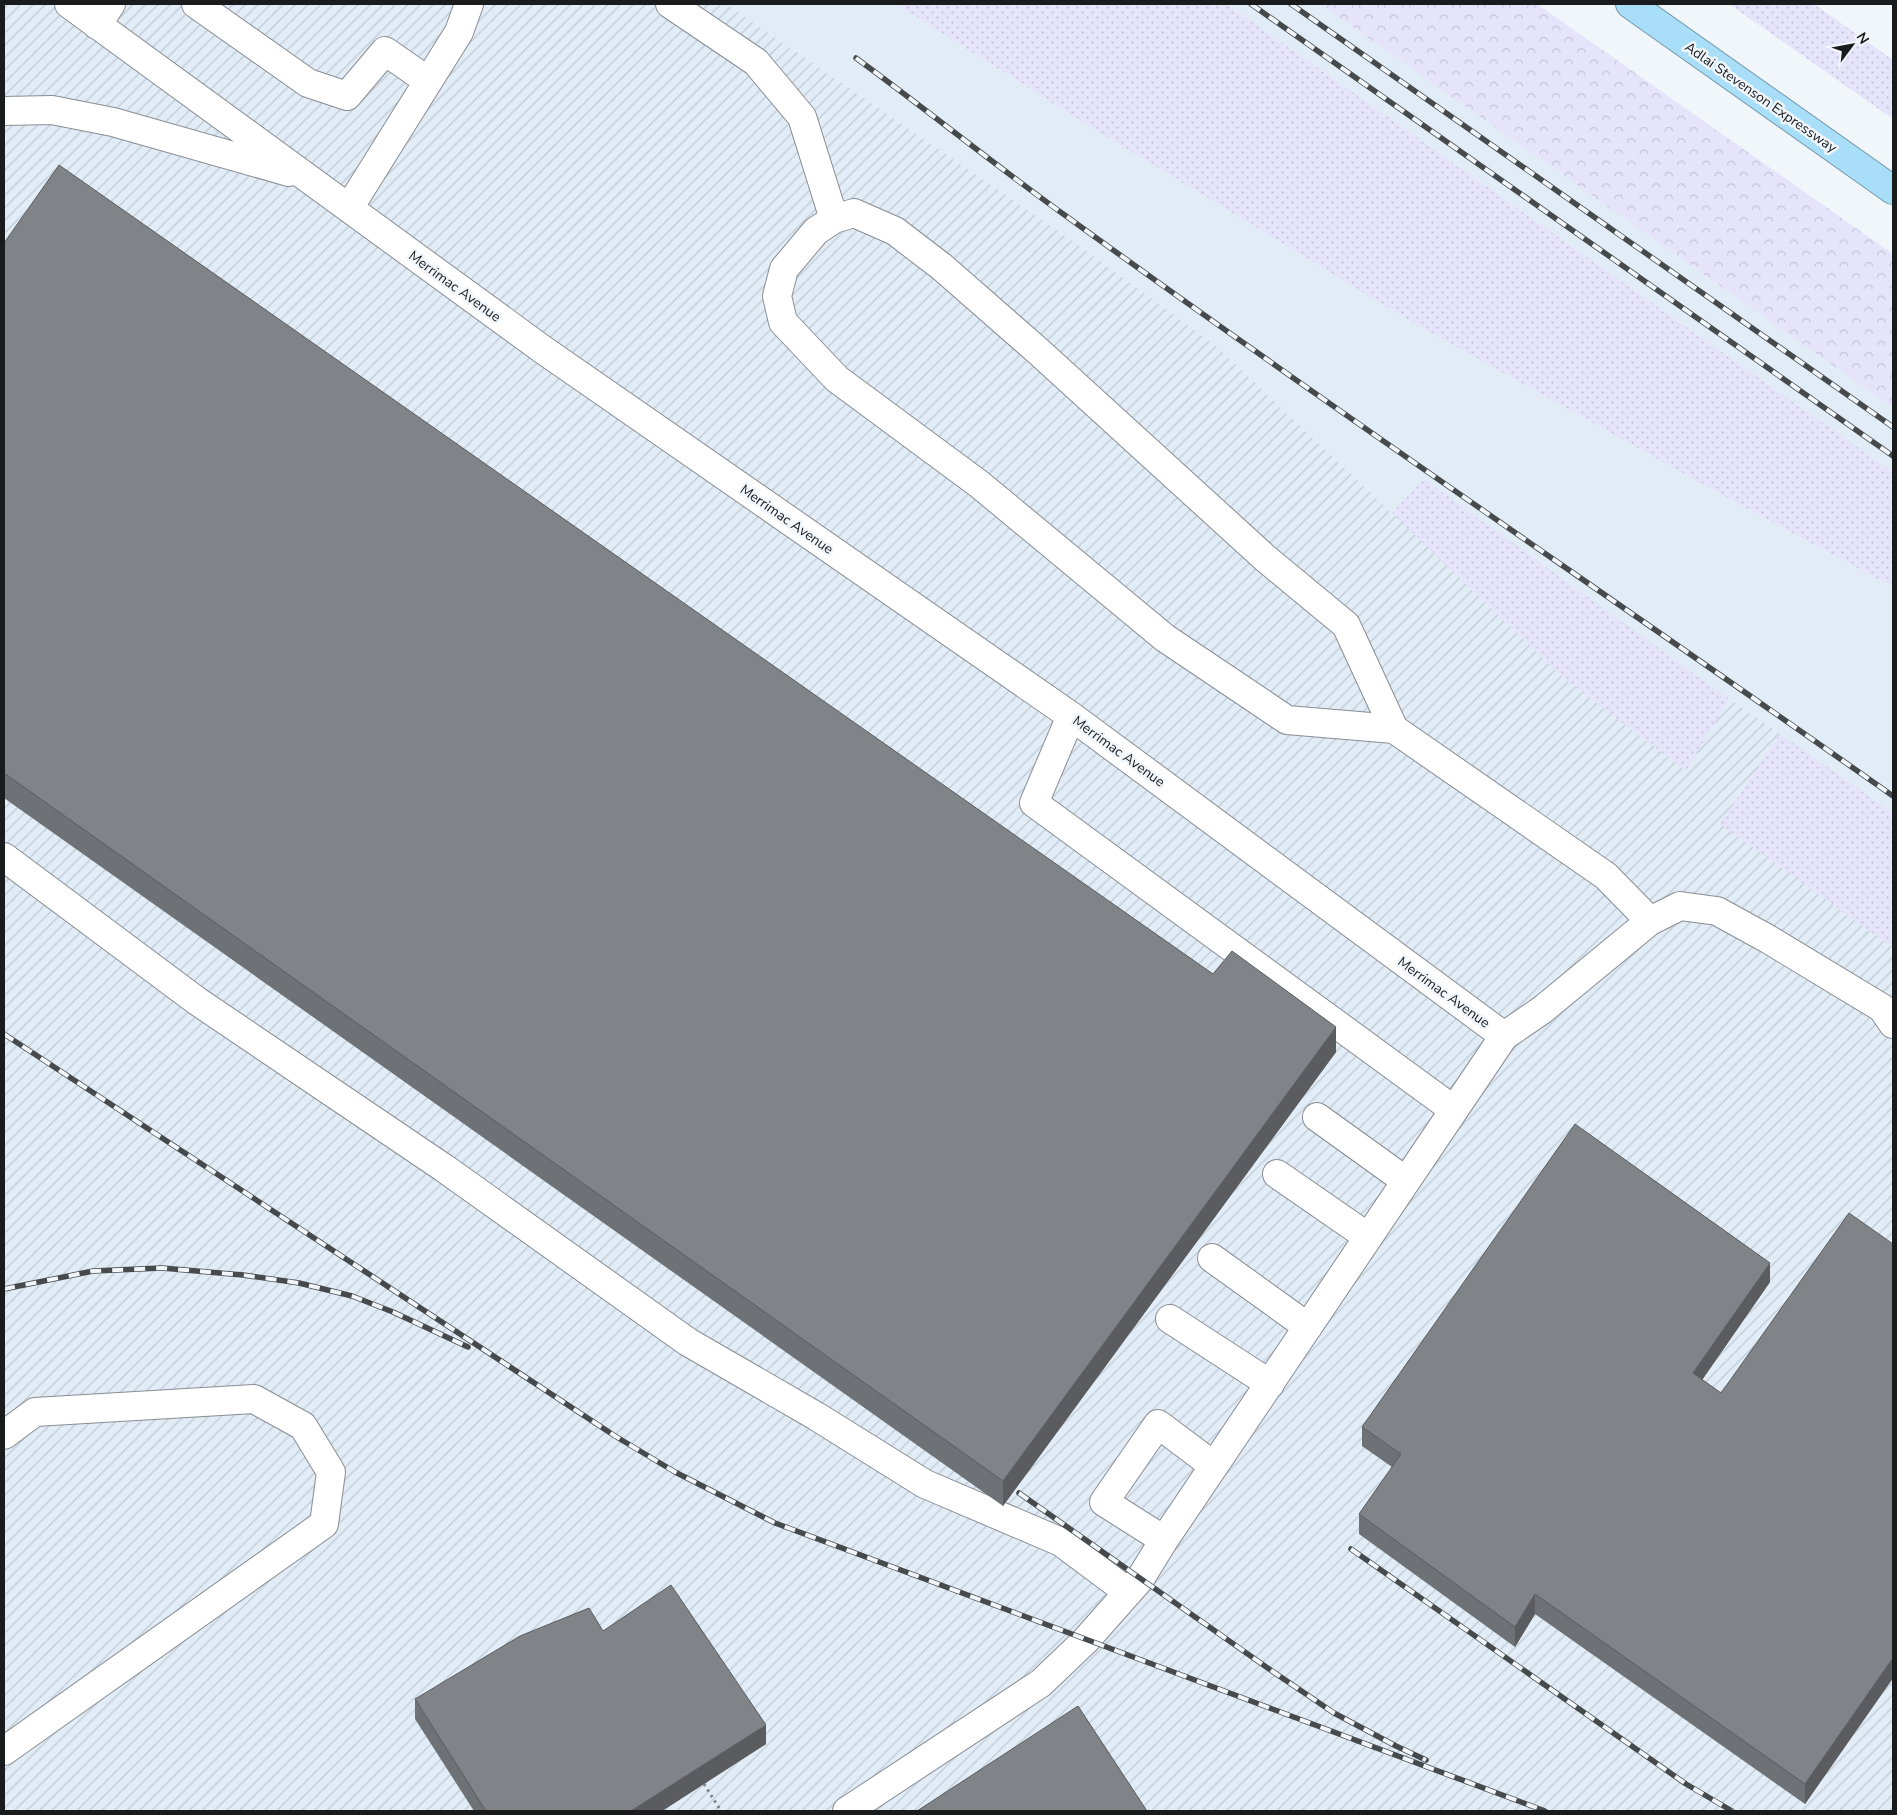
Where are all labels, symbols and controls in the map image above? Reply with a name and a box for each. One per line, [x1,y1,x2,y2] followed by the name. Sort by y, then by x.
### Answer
[1827,20,1877,70] north arrow
[1852,29,1873,48] text: N
[1681,38,1841,158] street label: Adlai Stevenson Expressway
[405,246,505,326] street label: Merrimac Avenue
[736,480,837,559] street label: Merrimac Avenue
[1069,711,1169,791] street label: Merrimac Avenue
[1394,952,1494,1032] street label: Merrimac Avenue

